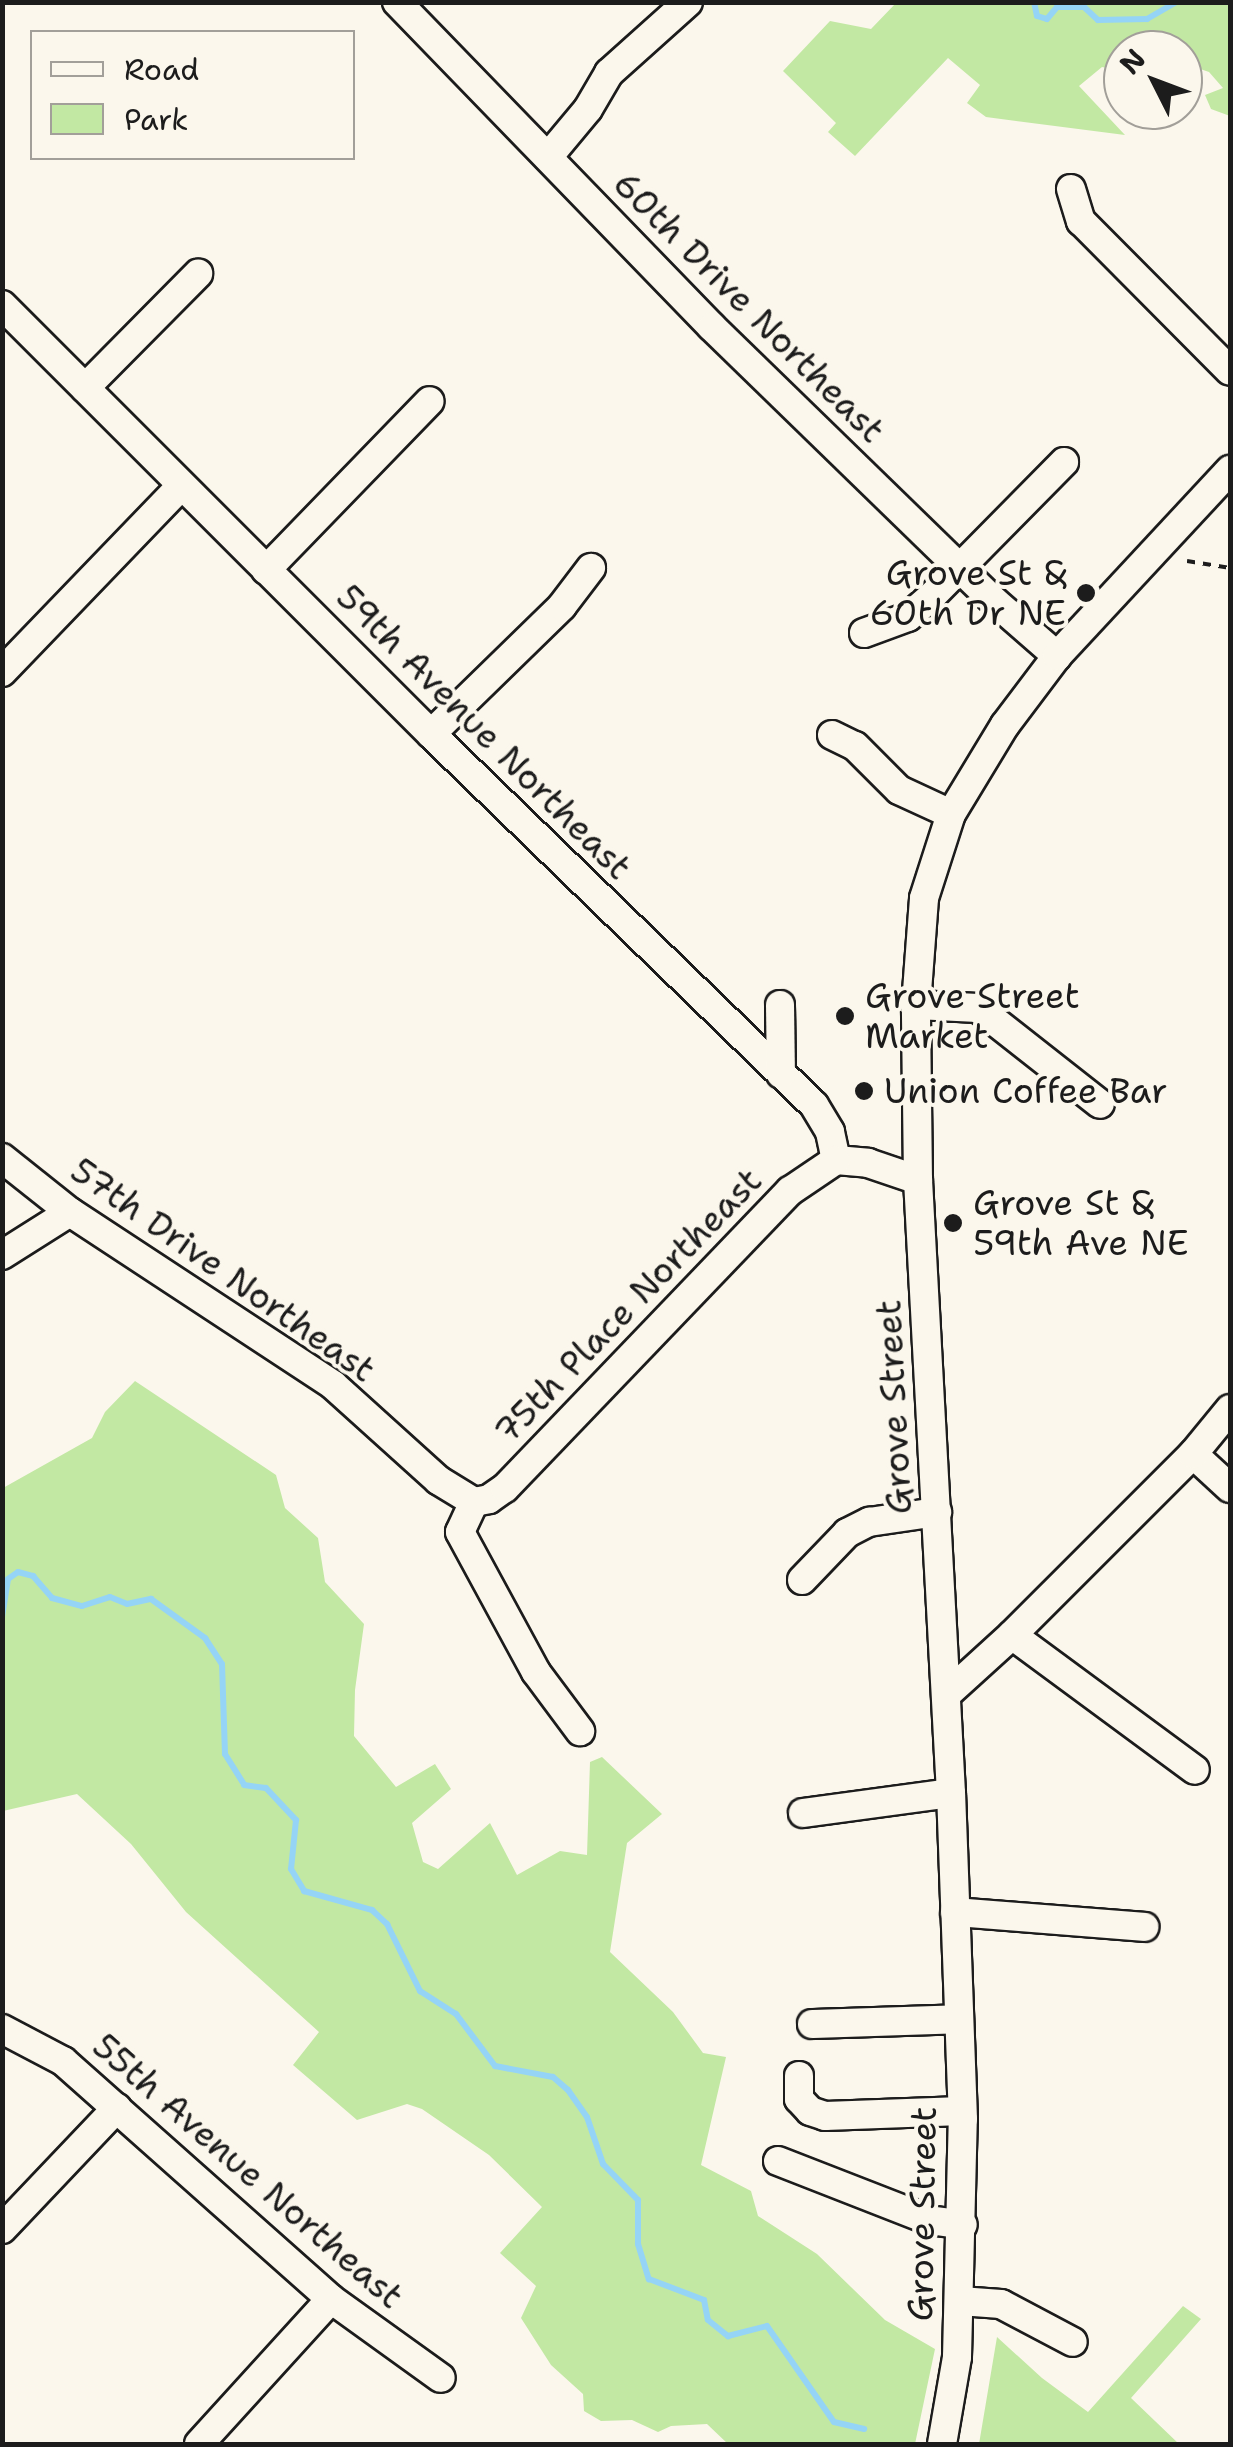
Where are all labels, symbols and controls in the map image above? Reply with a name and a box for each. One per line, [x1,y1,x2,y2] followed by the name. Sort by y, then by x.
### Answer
[30,30,355,160] legend
[1103,30,1203,130] north arrow
[1111,40,1154,82] text: N
[124,49,199,90] text: Road
[124,99,188,140] text: Park
[605,163,893,451] street label: 60th Drive Northeast
[870,552,1066,634] place label: Grove St & 60th Dr NE
[328,576,640,888] street label: 59th Avenue Northeast
[1075,582,1097,604] marker: Grove St & 60th Dr NE
[865,975,1080,1057] place label: Grove Street Market
[834,1005,856,1027] marker: Grove Street Market
[884,1070,1168,1112] place label: Union Coffee Bar
[853,1080,875,1102] marker: Union Coffee Bar
[63,1149,383,1391] street label: 57th Drive Northeast
[486,1160,770,1452] street label: 75th Place Northeast
[973,1182,1189,1264] place label: Grove St & 59th Ave NE
[942,1212,964,1234] marker: Grove St & 59th Ave NE
[867,1299,921,1515] street label: Grove Street
[84,2025,412,2317] street label: 55th Avenue Northeast
[899,2106,945,2322] street label: Grove Street

